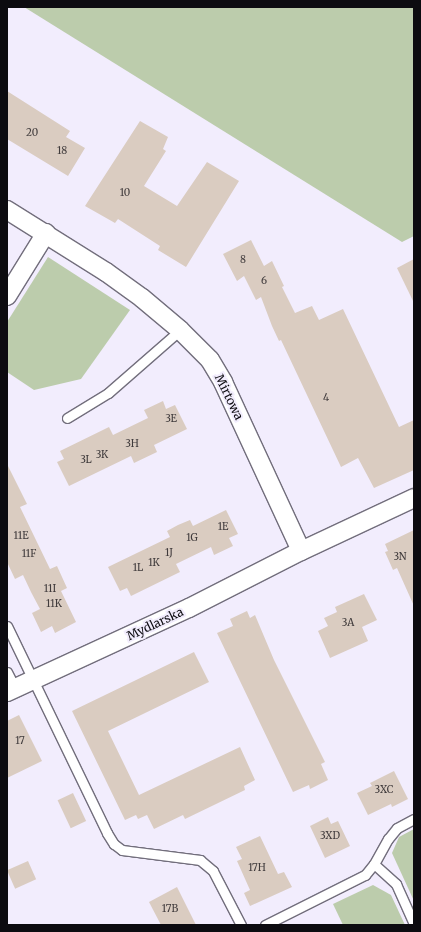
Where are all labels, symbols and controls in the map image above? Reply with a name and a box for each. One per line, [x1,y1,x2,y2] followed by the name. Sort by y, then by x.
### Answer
[26,127,38,139] house number: 20
[57,145,67,157] house number: 18
[120,187,130,199] house number: 10
[240,254,246,266] house number: 8
[261,275,267,287] house number: 6
[212,372,246,422] street label: Mirtowa
[323,392,329,404] house number: 4
[165,413,177,425] house number: 3E
[125,438,139,450] house number: 3H
[96,449,108,461] house number: 3K
[80,454,92,466] house number: 3L
[218,521,228,533] house number: 1E
[14,530,28,542] house number: 11E
[186,532,198,544] house number: 1G
[165,547,173,559] house number: 1J
[22,548,36,560] house number: 11F
[393,551,407,563] house number: 3N
[148,557,160,569] house number: 1K
[133,562,143,574] house number: 1L
[44,583,56,595] house number: 11I
[46,598,62,610] house number: 11K
[124,605,186,643] street label: Mydlarska
[342,617,354,629] house number: 3A
[15,735,25,747] house number: 17
[375,784,393,796] house number: 3XC
[320,830,340,842] house number: 3XD
[248,862,266,874] house number: 17H
[162,903,178,915] house number: 17B

